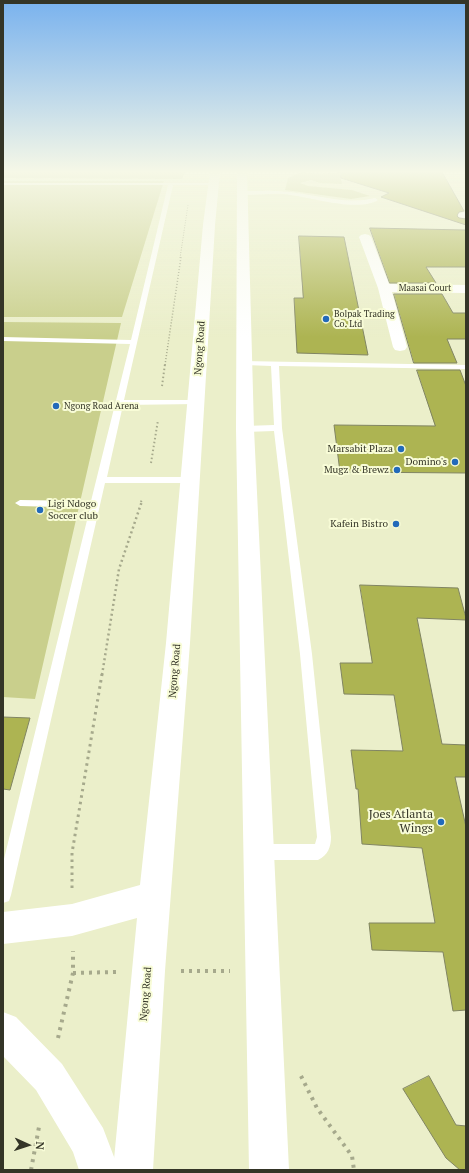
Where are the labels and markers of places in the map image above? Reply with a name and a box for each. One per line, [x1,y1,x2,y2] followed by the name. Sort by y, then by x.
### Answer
[334,309,395,330] place label: Bolpak Trading Co. Ltd
[321,314,331,324] marker: Bolpak Trading Co. Ltd
[51,401,61,411] marker: Ngong Road Arena
[64,401,139,411] place label: Ngong Road Arena
[328,443,393,455] place label: Marsabit Plaza
[396,444,406,454] marker: Marsabit Plaza
[405,456,447,468] place label: Domino's
[450,457,460,467] marker: Domino's
[324,464,389,476] place label: Mugz & Brewz
[392,465,402,475] marker: Mugz & Brewz
[48,498,98,522] place label: Ligi Ndogo Soccer club
[35,505,45,515] marker: Ligi Ndogo Soccer club
[330,518,388,530] place label: Kafein Bistro
[391,519,401,529] marker: Kafein Bistro
[369,808,433,836] place label: Joes Atlanta Wings
[436,817,446,827] marker: Joes Atlanta Wings

